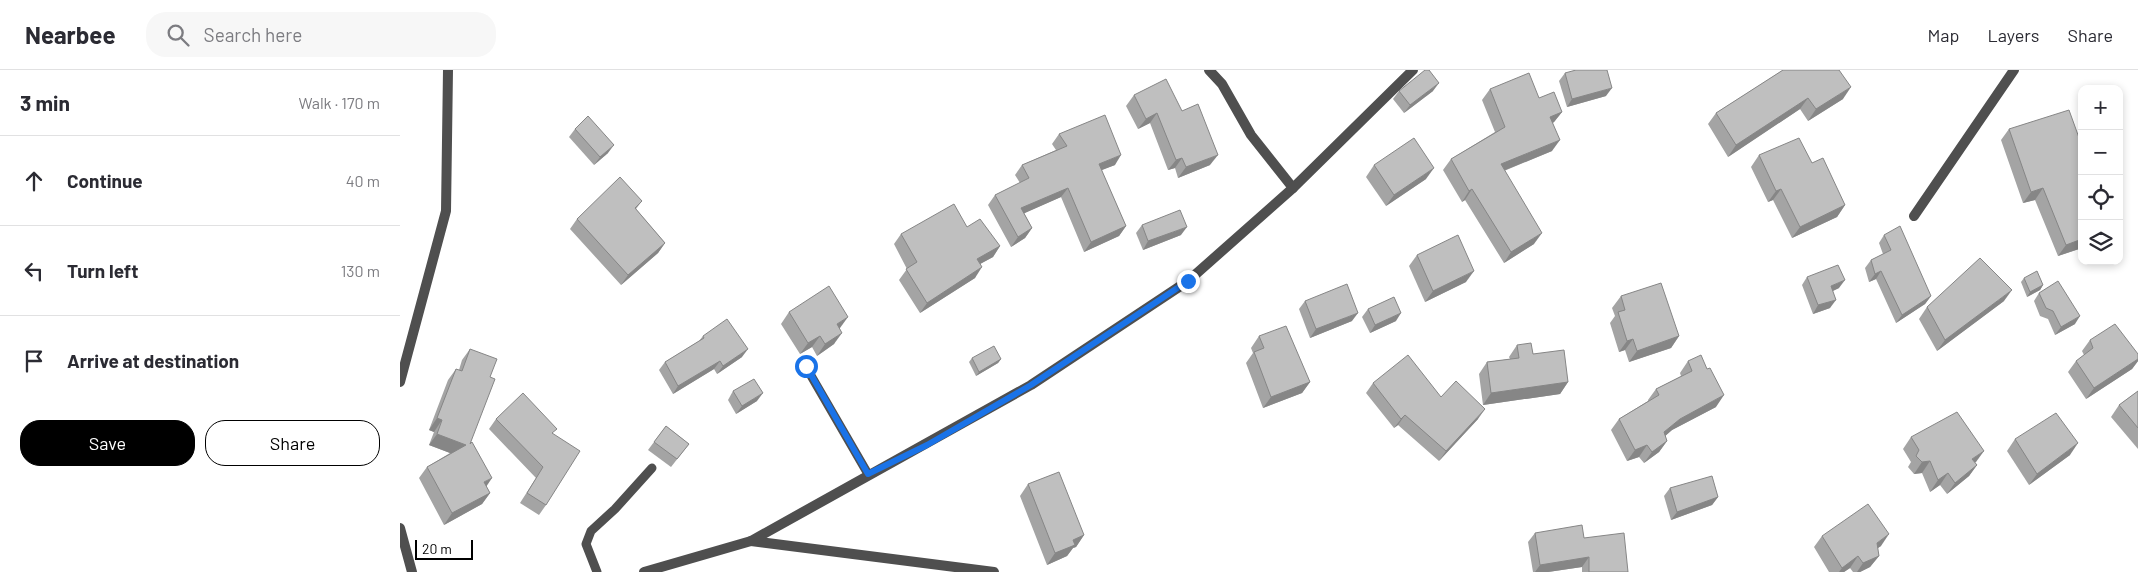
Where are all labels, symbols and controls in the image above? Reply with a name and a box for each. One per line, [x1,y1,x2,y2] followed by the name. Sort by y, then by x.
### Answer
[146,12,496,57] search box
[25,20,116,49] text: Nearbee
[164,21,192,49] icon: search
[204,23,302,46] text: Search here
[1927,24,1959,46] text: Map
[1987,24,2040,46] text: Layers
[2068,24,2113,46] text: Share
[2078,85,2123,265] map controls
[2078,85,2123,130] button: +
[20,90,70,115] text: 3 min
[298,93,380,112] text: Walk · 170 m
[2078,130,2123,175] button: −
[20,167,48,195] icon: ahead
[67,169,143,192] text: Continue
[346,171,380,190] text: 40 m
[2078,175,2123,220] button: locate
[2078,220,2123,265] button: layers
[20,257,48,285] icon: left
[67,259,138,282] text: Turn left
[341,261,380,280] text: 130 m
[1177,270,1200,293] route end
[20,347,48,375] icon: arrive
[67,349,239,372] text: Arrive at destination
[795,355,818,378] route start
[20,420,195,466] button: Save
[205,420,380,466] button: Share
[415,537,472,560] scale bar
[422,540,452,557] text: 20 m

